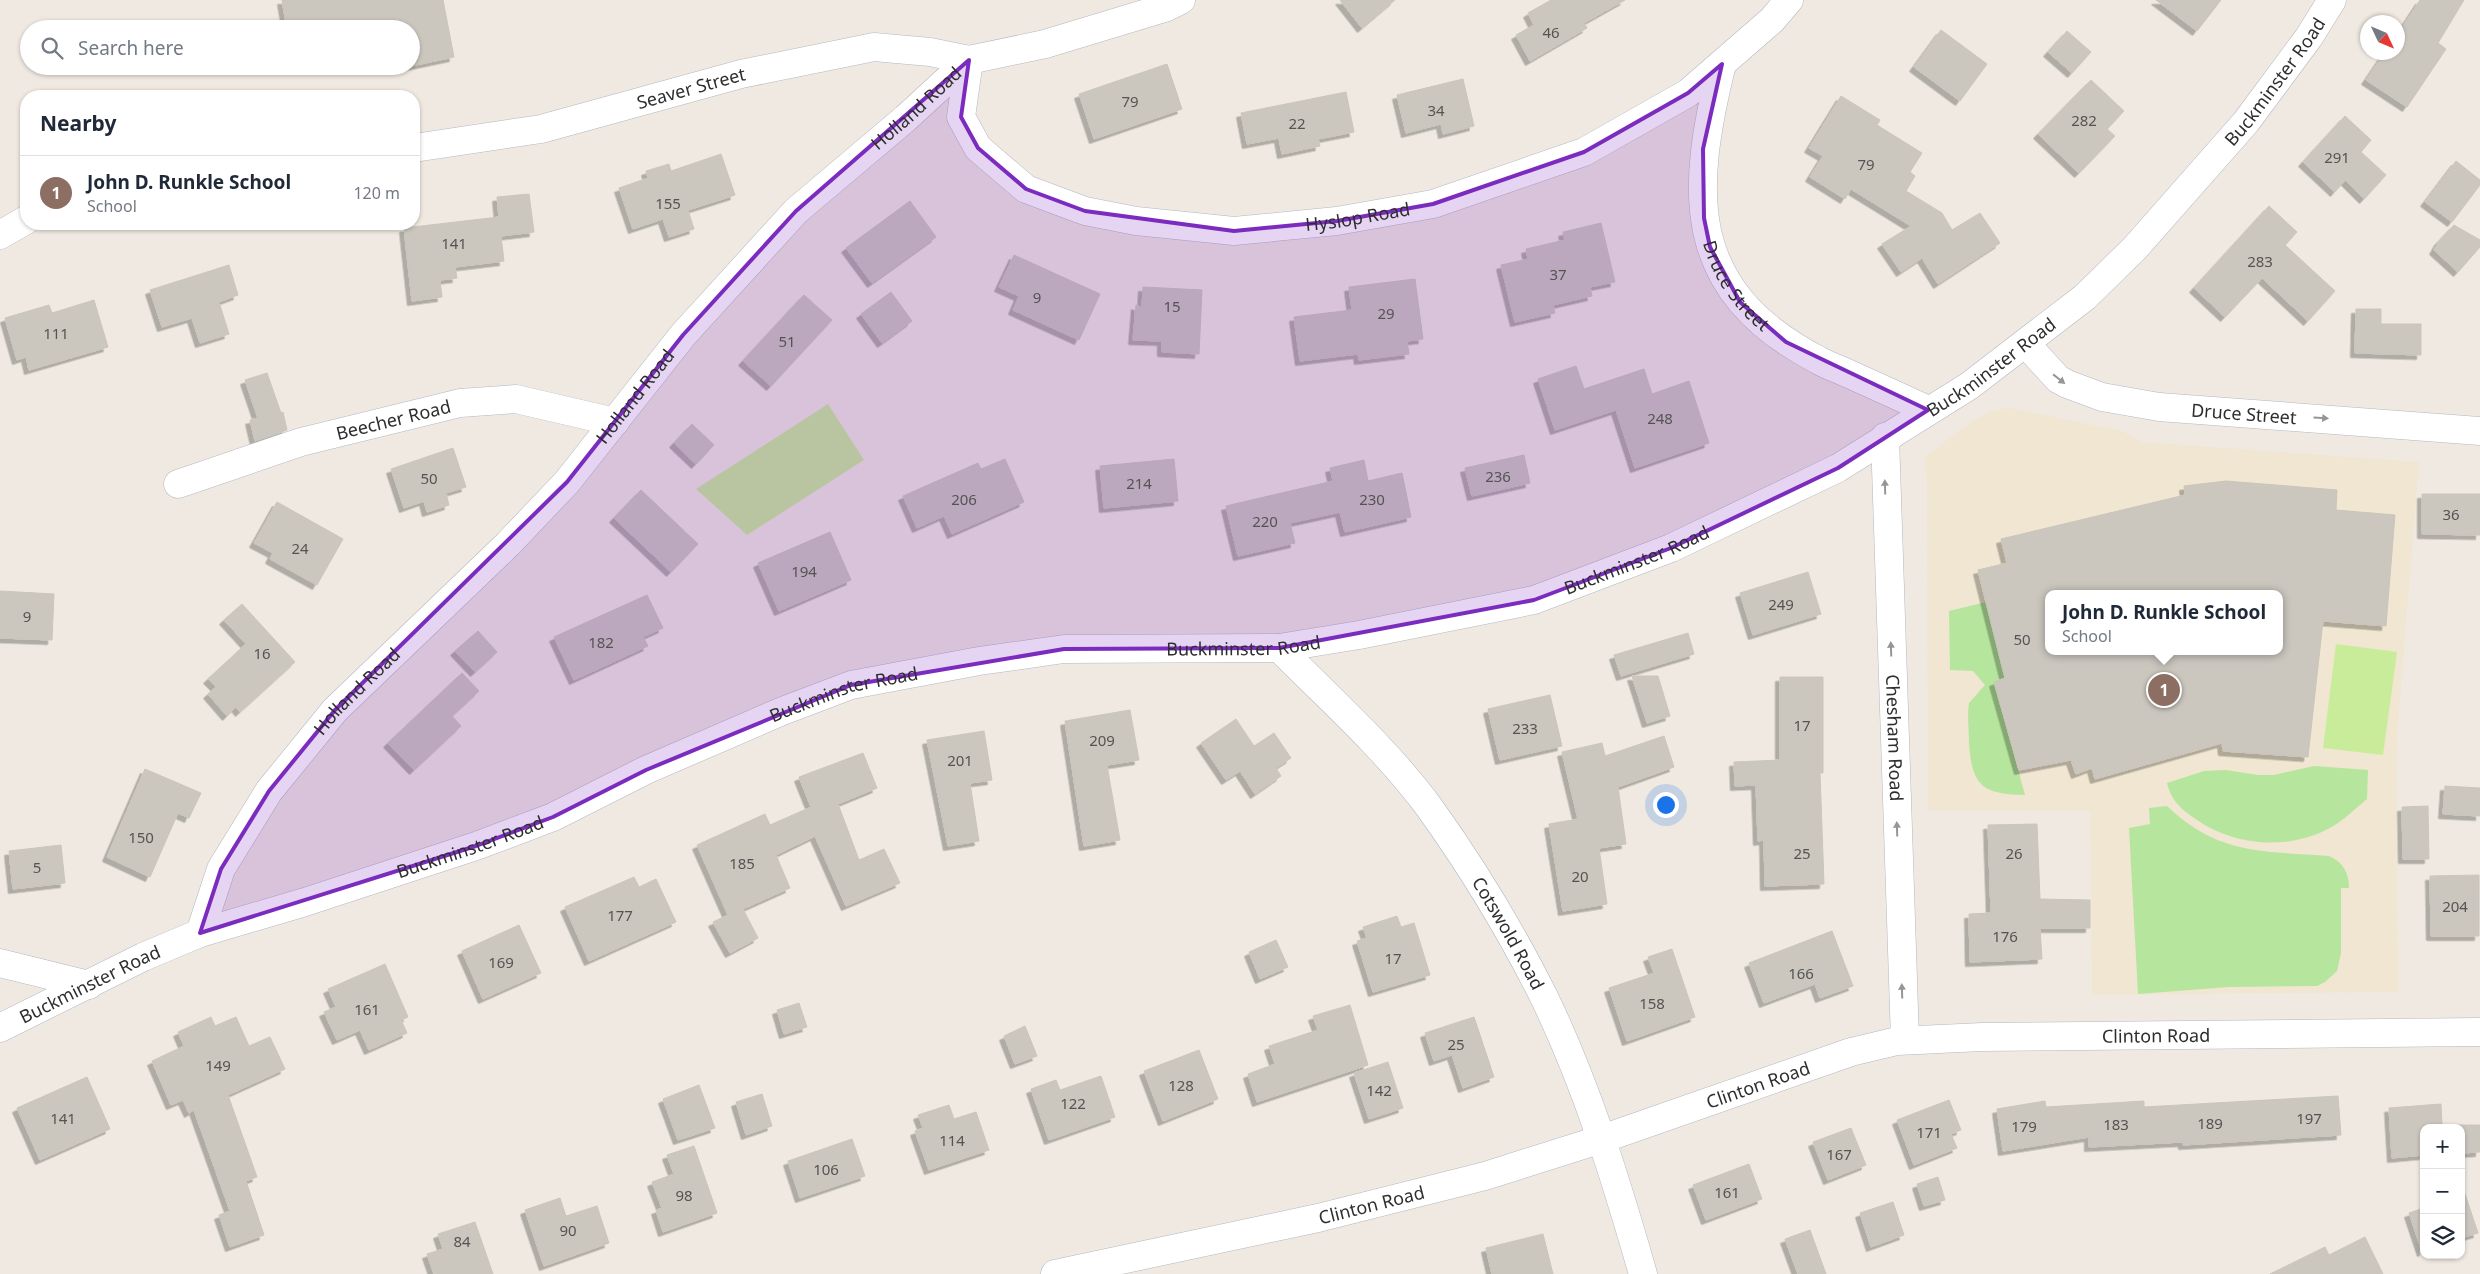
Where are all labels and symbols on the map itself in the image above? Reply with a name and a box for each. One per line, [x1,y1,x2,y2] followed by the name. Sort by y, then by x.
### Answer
[2219,13,2330,151] street label: Buckminster Road
[2360,15,2405,60] north arrow
[1542,22,1560,42] house number: 46
[634,61,748,114] street label: Seaver Street
[866,61,966,155] street label: Holland Road
[1121,91,1139,111] house number: 79
[1427,100,1445,120] house number: 34
[2071,110,2097,130] house number: 282
[1288,113,1306,133] house number: 22
[2324,147,2350,167] house number: 291
[1857,154,1875,174] house number: 79
[655,193,681,213] house number: 155
[1304,196,1412,236] street label: Hyslop Road
[441,233,467,253] house number: 141
[1698,237,1775,336] street label: Druce Street
[2247,251,2273,271] house number: 283
[1549,264,1567,284] house number: 37
[1033,287,1041,307] house number: 9
[1163,296,1181,316] house number: 15
[1377,303,1395,323] house number: 29
[1922,312,2060,422] street label: Buckminster Road
[43,323,69,343] house number: 111
[778,331,796,351] house number: 51
[590,344,679,448] street label: Holland Road
[2053,373,2066,384] one-way arrow
[333,394,453,445] street label: Beecher Road
[2190,397,2298,429] street label: Druce Street
[1647,408,1673,428] house number: 248
[2314,415,2330,423] one-way arrow
[1485,466,1511,486] house number: 236
[420,468,438,488] house number: 50
[1126,473,1152,493] house number: 214
[1881,478,1889,494] one-way arrow
[951,489,977,509] house number: 206
[1359,489,1385,509] house number: 230
[2442,504,2460,524] house number: 36
[1252,511,1278,531] house number: 220
[1560,520,1713,600] street label: Buckminster Road
[291,538,309,558] house number: 24
[791,561,817,581] house number: 194
[1768,594,1794,614] house number: 249
[23,606,31,626] house number: 9
[1166,629,1322,661] street label: Buckminster Road
[2013,629,2031,649] house number: 50
[588,632,614,652] house number: 182
[1887,641,1895,657] one-way arrow
[308,642,405,740] street label: Holland Road
[253,643,271,663] house number: 16
[765,661,920,727] street label: Buckminster Road
[2148,671,2180,709] pin: 1
[1881,674,1909,802] street label: Chesham Road
[1793,715,1811,735] house number: 17
[1512,718,1538,738] house number: 233
[1089,730,1115,750] house number: 209
[947,750,973,770] house number: 201
[1653,792,1679,818] your location
[393,810,547,883] street label: Buckminster Road
[1893,821,1901,837] one-way arrow
[128,827,154,847] house number: 150
[1793,843,1811,863] house number: 25
[2005,843,2023,863] house number: 26
[729,853,755,873] house number: 185
[33,857,41,877] house number: 5
[1571,866,1589,886] house number: 20
[1467,872,1550,994] street label: Cotswold Road
[2442,896,2468,916] house number: 204
[607,905,633,925] house number: 177
[1992,926,2018,946] house number: 176
[15,939,164,1029] street label: Buckminster Road
[1384,948,1402,968] house number: 17
[488,952,514,972] house number: 169
[1788,963,1814,983] house number: 166
[1898,983,1906,999] one-way arrow
[1639,993,1665,1013] house number: 158
[354,999,380,1019] house number: 161
[2102,1023,2210,1048] street label: Clinton Road
[1447,1034,1465,1054] house number: 25
[205,1055,231,1075] house number: 149
[1703,1055,1813,1114] street label: Clinton Road
[1168,1075,1194,1095] house number: 128
[1366,1080,1392,1100] house number: 142
[1060,1093,1086,1113] house number: 122
[50,1108,76,1128] house number: 141
[2296,1108,2322,1128] house number: 197
[2197,1113,2223,1133] house number: 189
[2103,1114,2129,1134] house number: 183
[2011,1116,2037,1136] house number: 179
[1916,1122,1942,1142] house number: 171
[939,1130,965,1150] house number: 114
[1826,1144,1852,1164] house number: 167
[813,1159,839,1179] house number: 106
[1316,1180,1427,1229] street label: Clinton Road
[1714,1182,1740,1202] house number: 161
[675,1185,693,1205] house number: 98
[559,1220,577,1240] house number: 90
[453,1231,471,1251] house number: 84

